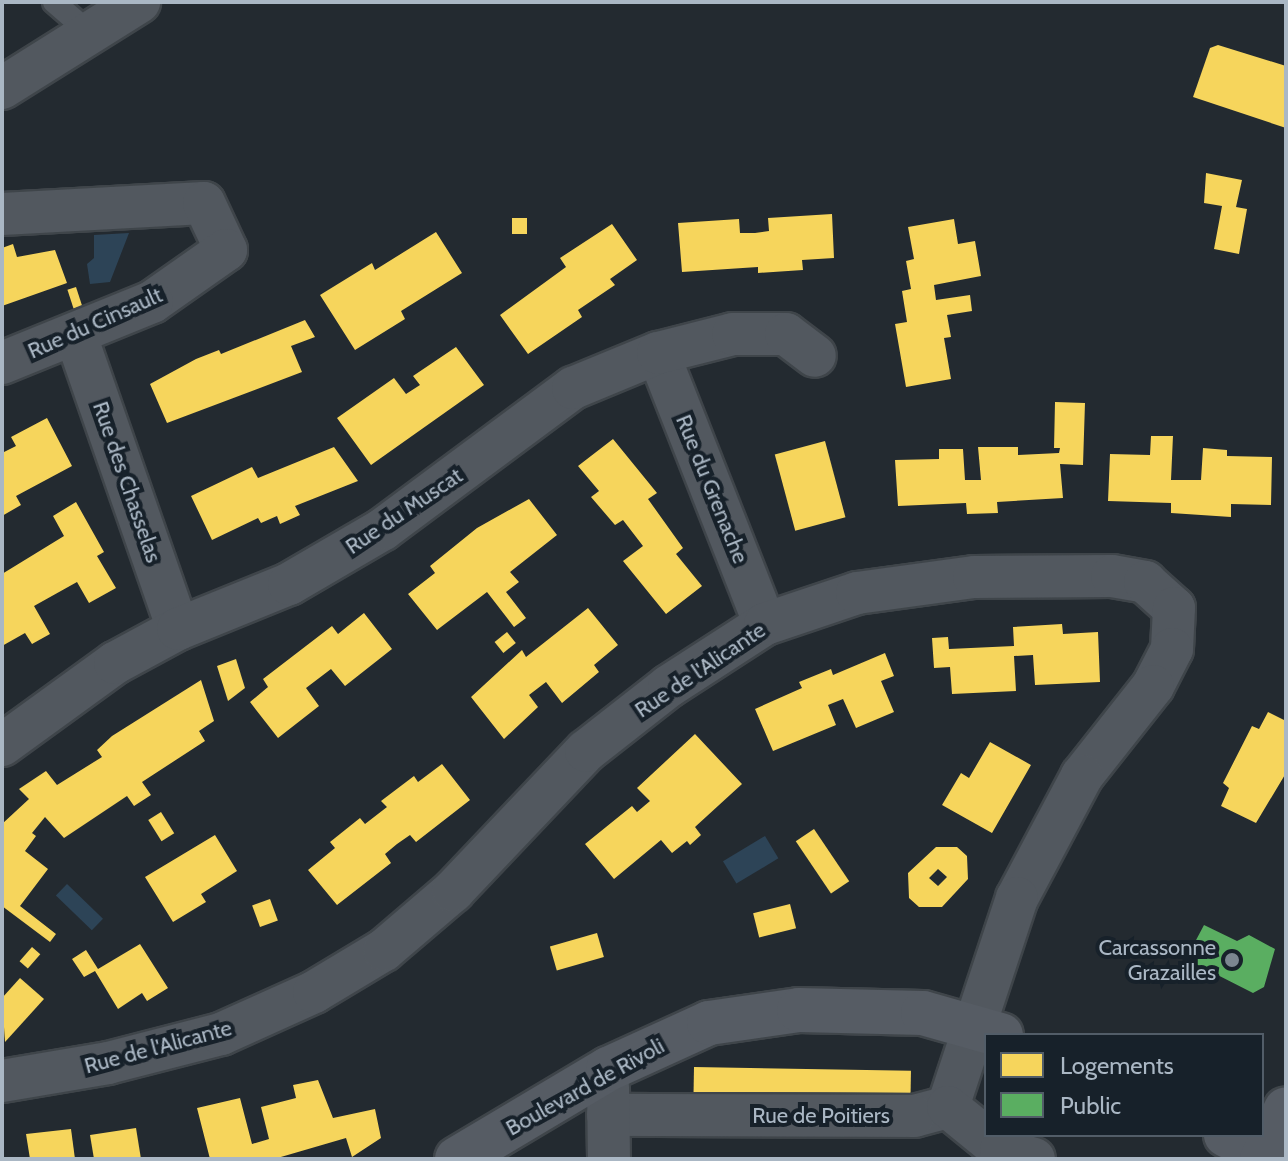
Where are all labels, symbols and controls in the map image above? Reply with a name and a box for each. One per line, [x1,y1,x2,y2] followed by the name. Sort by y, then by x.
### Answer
[24,282,166,364] street label: Rue du Cinsault
[87,398,167,566] street label: Rue des Chasselas
[670,411,754,567] street label: Rue du Grenache
[340,462,468,560] street label: Rue du Muscat
[630,617,770,723] street label: Rue de l'Alicante
[1098,934,1216,986] place label: Carcassonne Grazailles
[1223,951,1241,969] marker: Carcassonne Grazailles
[81,1015,235,1079] street label: Rue de l'Alicante
[501,1033,669,1141] street label: Boulevard de Rivoli
[984,1033,1264,1137] legend
[1060,1051,1174,1080] text: Logements
[1060,1091,1121,1120] text: Public
[752,1103,890,1129] street label: Rue de Poitiers

